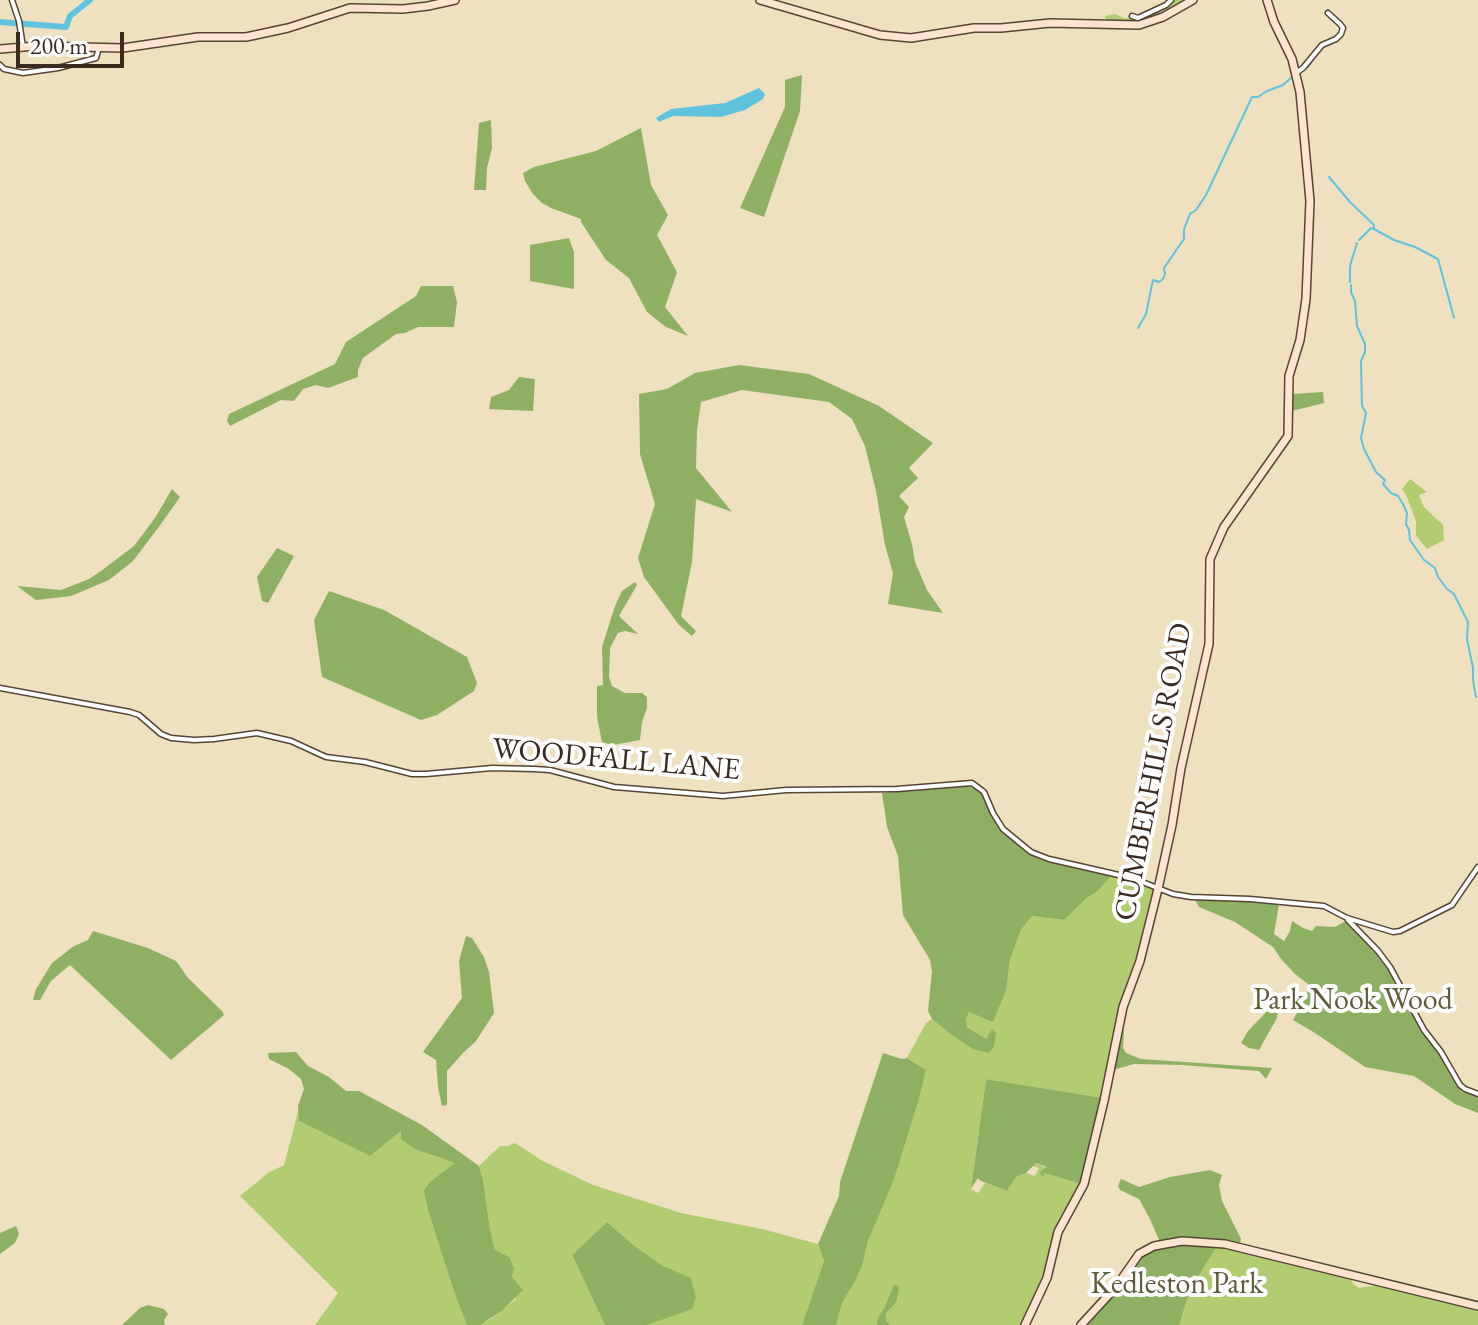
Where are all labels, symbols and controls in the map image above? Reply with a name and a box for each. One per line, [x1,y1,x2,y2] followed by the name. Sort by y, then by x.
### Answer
[20,16,128,66] scale bar
[30,30,88,61] text: 200 m
[1107,620,1201,924] street label: CUMBERHILLS ROAD
[491,731,741,789] street label: WOODFALL LANE
[1253,983,1453,1019] park label: Park Nook Wood
[1091,1267,1263,1303] park label: Kedleston Park

